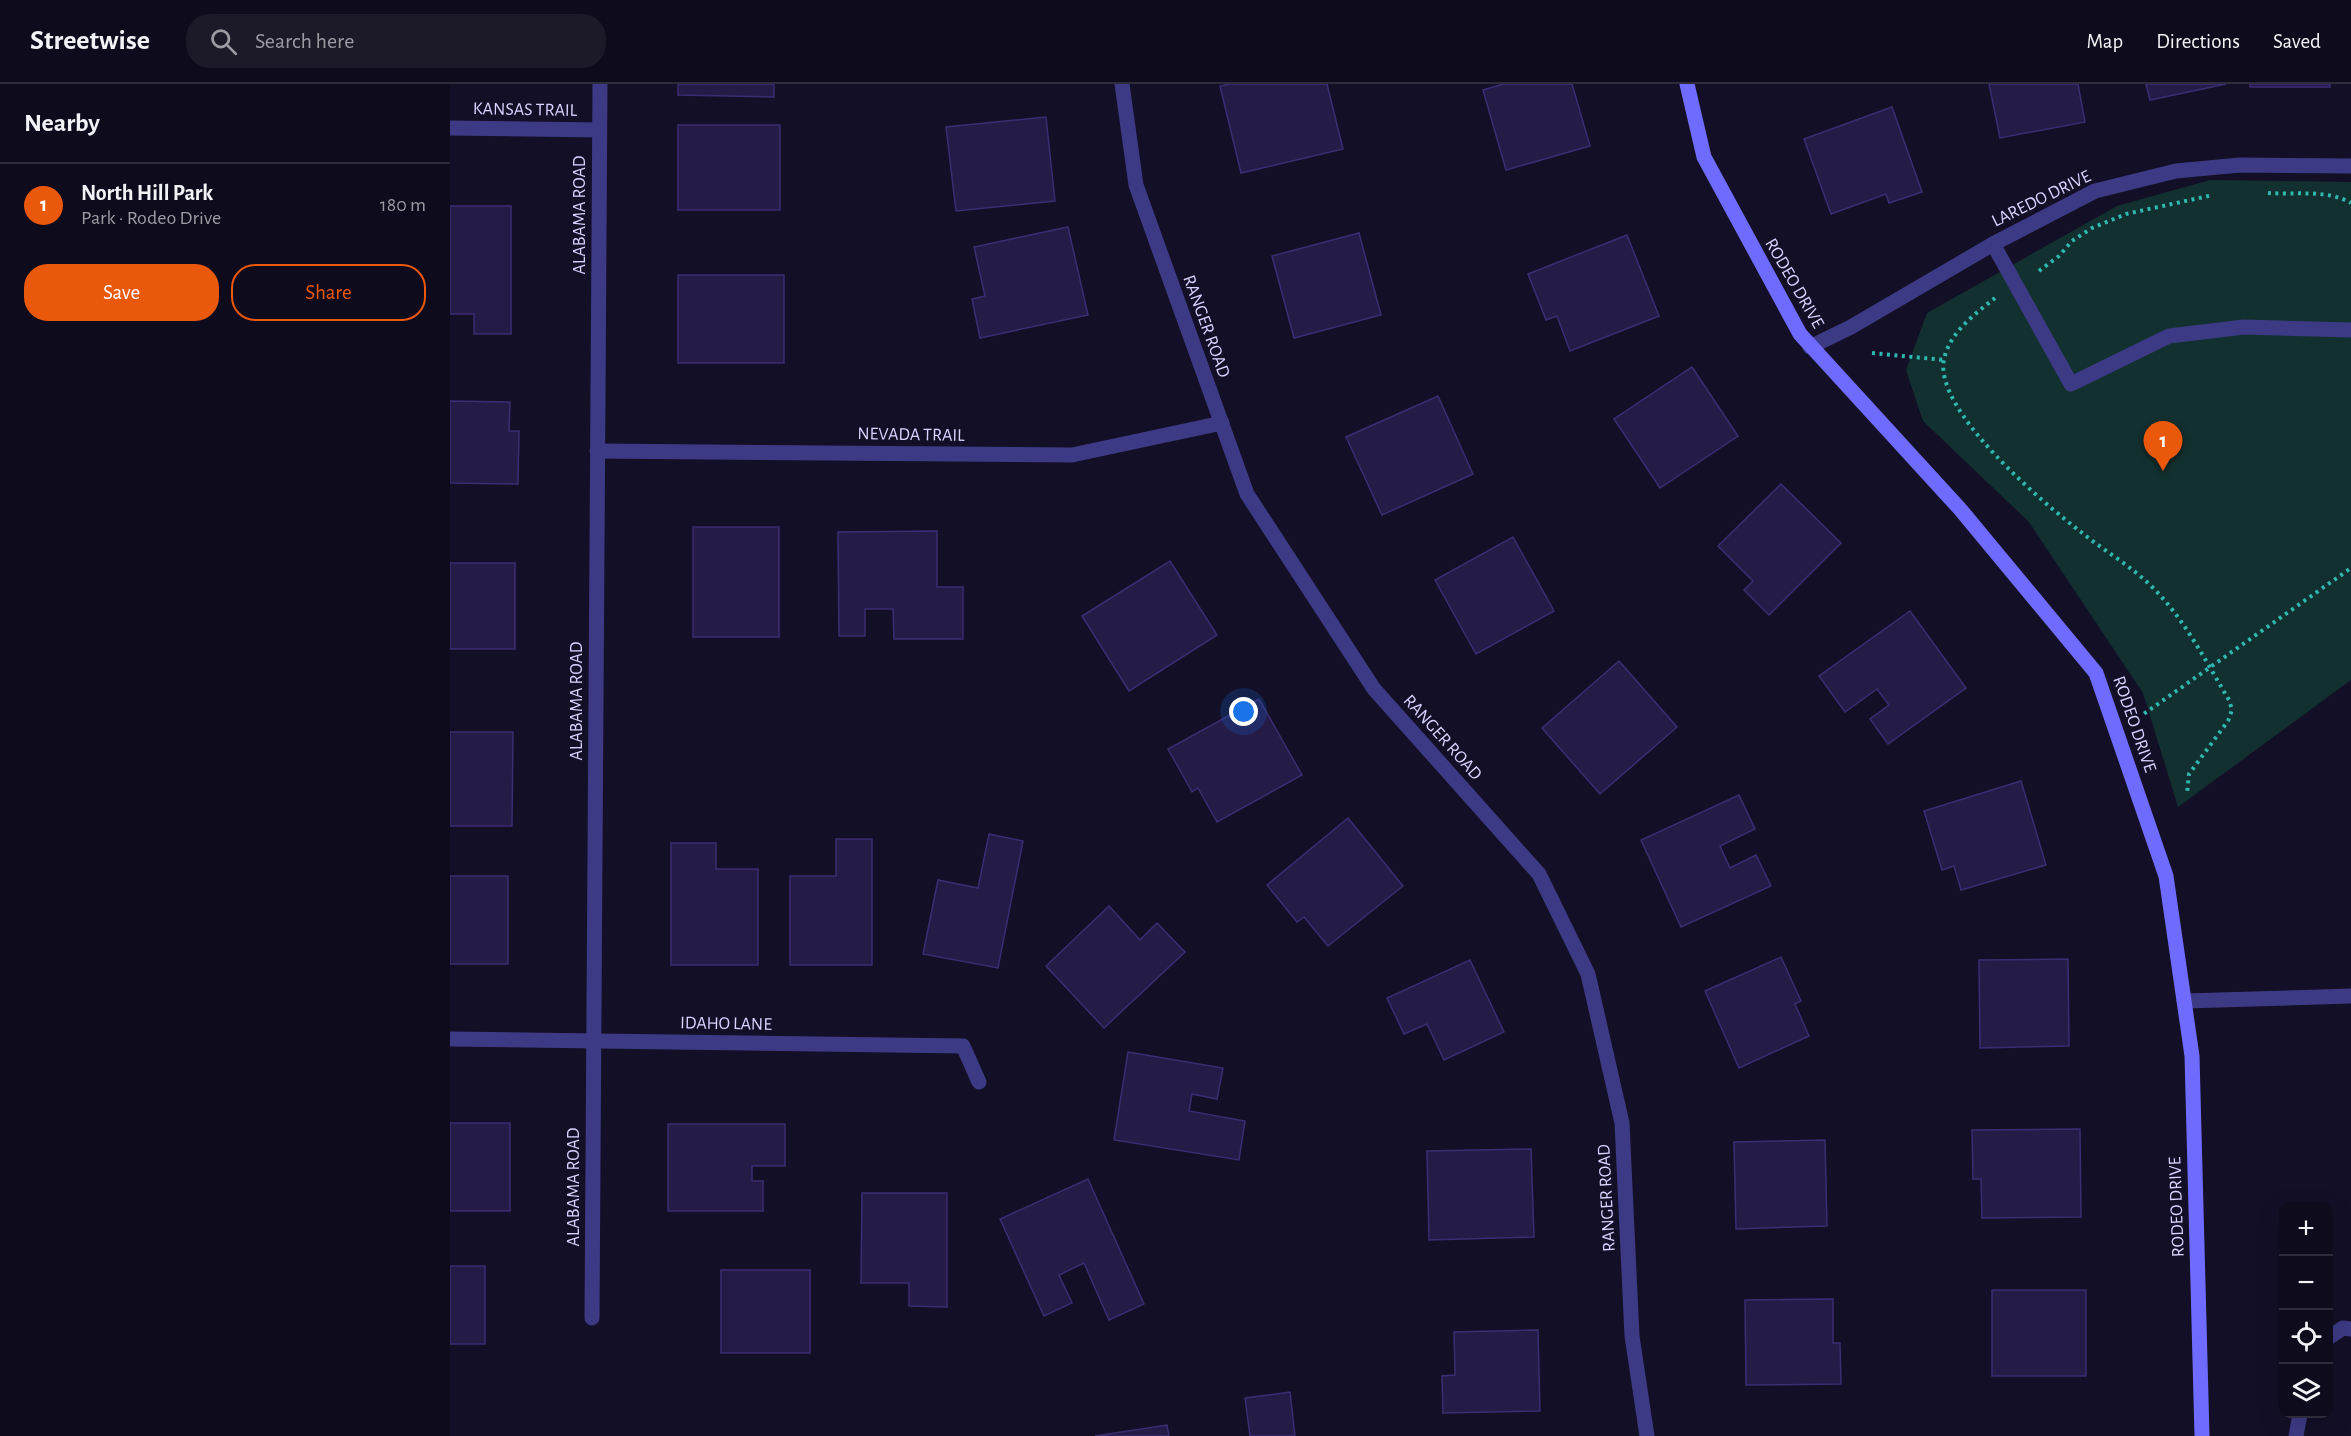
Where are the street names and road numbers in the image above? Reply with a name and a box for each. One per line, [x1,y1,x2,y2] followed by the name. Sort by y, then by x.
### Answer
[473,100,578,120] street label: KANSAS TRAIL
[571,156,589,274] street label: ALABAMA ROAD
[1989,167,2094,231] street label: LAREDO DRIVE
[1761,235,1827,332] street label: RODEO DRIVE
[1179,273,1233,380] street label: RANGER ROAD
[857,425,965,445] street label: NEVADA TRAIL
[568,642,586,760] street label: ALABAMA ROAD
[2109,674,2159,775] street label: RODEO DRIVE
[1399,692,1485,784] street label: RANGER ROAD
[680,1014,772,1034] street label: IDAHO LANE
[565,1128,583,1246] street label: ALABAMA ROAD
[1595,1144,1619,1252] street label: RANGER ROAD
[2166,1156,2188,1258] street label: RODEO DRIVE

